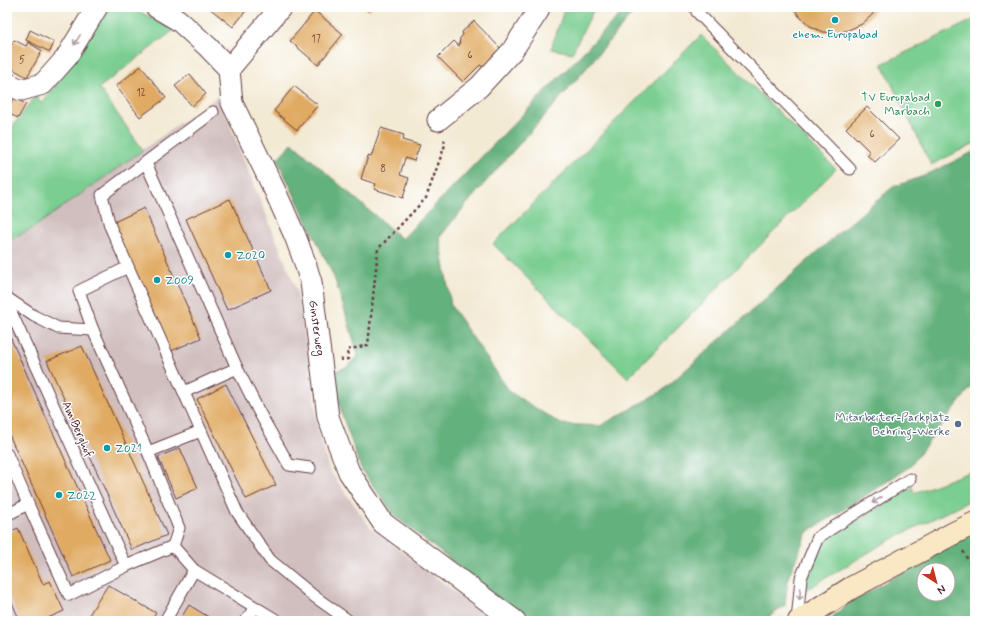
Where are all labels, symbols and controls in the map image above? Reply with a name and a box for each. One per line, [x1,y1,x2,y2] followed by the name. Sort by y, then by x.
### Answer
[830,15,840,25] marker: ehem. Europabad
[792,27,878,43] place label: ehem. Europabad
[311,33,321,46] house number: 17
[73,34,81,45] one-way arrow
[467,49,473,62] house number: 6
[19,54,25,67] house number: 5
[136,87,146,100] house number: 12
[861,90,930,120] place label: TV Europabad Marbach
[933,99,943,109] marker: TV Europabad Marbach
[869,128,875,141] house number: 6
[380,163,386,176] house number: 8
[236,248,265,264] place label: Z020
[223,250,233,260] marker: Z020
[165,273,194,289] place label: Z009
[152,275,162,285] marker: Z009
[304,299,328,357] street label: Ginsterweg
[58,399,97,460] street label: Am Berghof
[835,410,950,441] place label: Mitarbeiter-Parkplatz Behring-Werke
[953,419,963,429] marker: Mitarbeiter-Parkplatz Behring-Werke
[115,441,142,457] place label: Z021
[102,443,112,453] marker: Z021
[67,488,96,504] place label: Z022
[54,490,64,500] marker: Z022
[872,496,883,504] one-way arrow
[916,562,956,602] north arrow
[934,581,948,597] text: N
[796,587,803,600] one-way arrow

